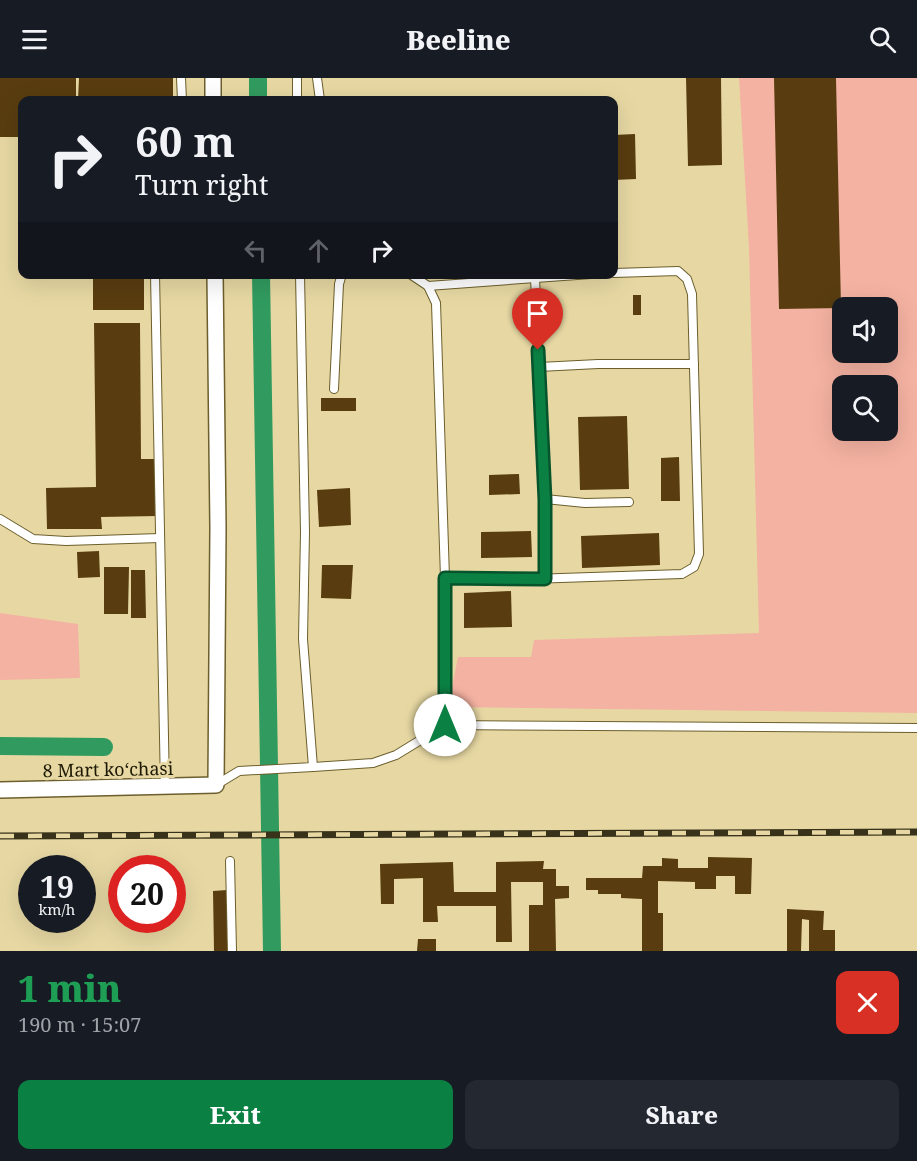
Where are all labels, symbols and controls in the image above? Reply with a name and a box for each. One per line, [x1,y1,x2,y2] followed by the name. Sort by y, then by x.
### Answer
[406,21,511,58] text: Beeline
[18,23,51,56] icon: menu
[866,23,899,56] icon: search
[135,112,235,169] text: 60 m
[36,120,114,198] icon: right
[135,166,268,203] text: Turn right
[239,234,272,267] icon: left
[302,234,335,267] icon: ahead
[365,234,398,267] icon: right
[512,288,563,350] pin
[521,297,554,330] icon: arrive
[832,297,898,441] map controls
[832,297,898,363] button: sound
[832,375,898,441] button: search
[413,693,477,757] position arrow
[42,756,174,782] street label: 8 Mart koʻchasi
[108,855,186,933] speed limit sign: 20
[40,866,74,907] text: 19
[39,899,75,919] text: km/h
[18,964,121,1013] text: 1 min
[836,971,899,1034] button: close
[18,1011,141,1038] text: 190 m · 15:07
[18,1080,453,1149] button: Exit
[465,1080,899,1149] button: Share

